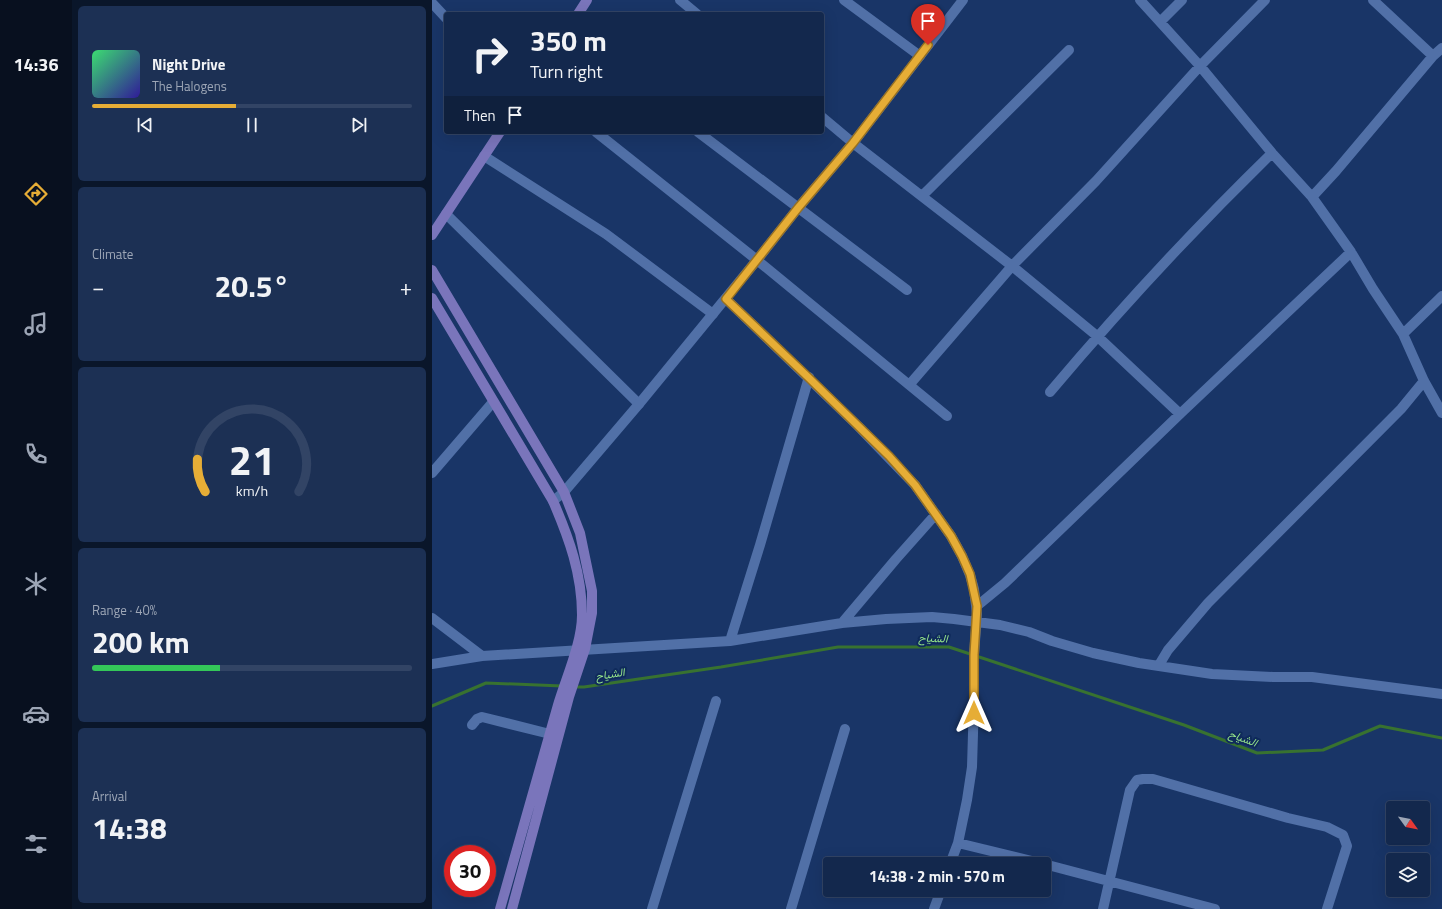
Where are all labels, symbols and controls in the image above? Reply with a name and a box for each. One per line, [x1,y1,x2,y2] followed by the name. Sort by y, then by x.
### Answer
[911,4,945,45] pin
[917,10,939,32] icon: arrive
[530,19,607,62] text: 350 m
[464,28,516,80] icon: right
[14,51,58,78] text: 14:36
[152,53,225,76] text: Night Drive
[530,58,603,85] text: Turn right
[152,76,227,96] text: The Halogens
[464,104,496,127] text: Then
[504,104,526,126] icon: arrive
[134,114,156,136] icon: previous
[241,114,263,136] icon: pause
[348,114,370,136] icon: next
[22,180,50,208] icon: directions
[92,244,133,264] text: Climate
[215,263,289,309] text: 20.5°
[92,270,104,304] text: −
[400,270,412,304] text: +
[22,310,50,338] icon: music
[229,428,275,491] text: 21
[22,440,50,468] icon: phone
[236,480,268,502] text: km/h
[22,570,50,598] icon: climate
[92,600,157,620] text: Range · 40%
[92,619,190,665] text: 200 km
[918,629,949,647] water label: الشياح
[594,664,627,684] water label: الشياح
[953,692,995,734] position arrow
[22,700,50,728] icon: car
[1227,725,1261,751] water label: الشياح
[92,786,127,806] text: Arrival
[1386,801,1430,845] north arrow
[1386,801,1430,897] map controls
[92,805,167,851] text: 14:38
[22,830,50,858] icon: filters
[444,845,496,897] speed limit sign: 30
[1386,853,1430,897] button: layers
[869,865,1005,888] text: 14:38 · 2 min · 570 m

